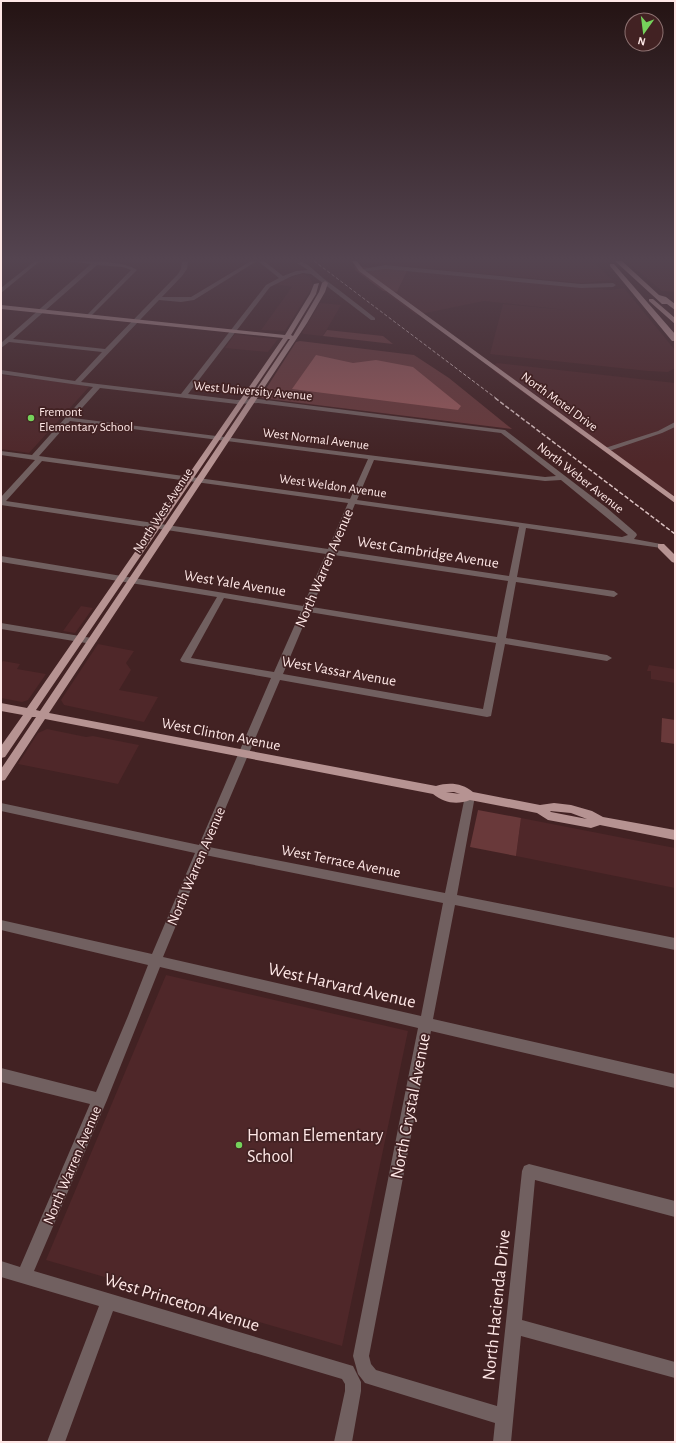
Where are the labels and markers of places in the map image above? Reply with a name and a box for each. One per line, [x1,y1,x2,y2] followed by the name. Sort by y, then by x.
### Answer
[39,406,133,434] place label: Fremont Elementary School
[26,413,36,423] marker: Fremont Elementary School
[247,1127,384,1166] place label: Homan Elementary School
[234,1140,244,1150] marker: Homan Elementary School

